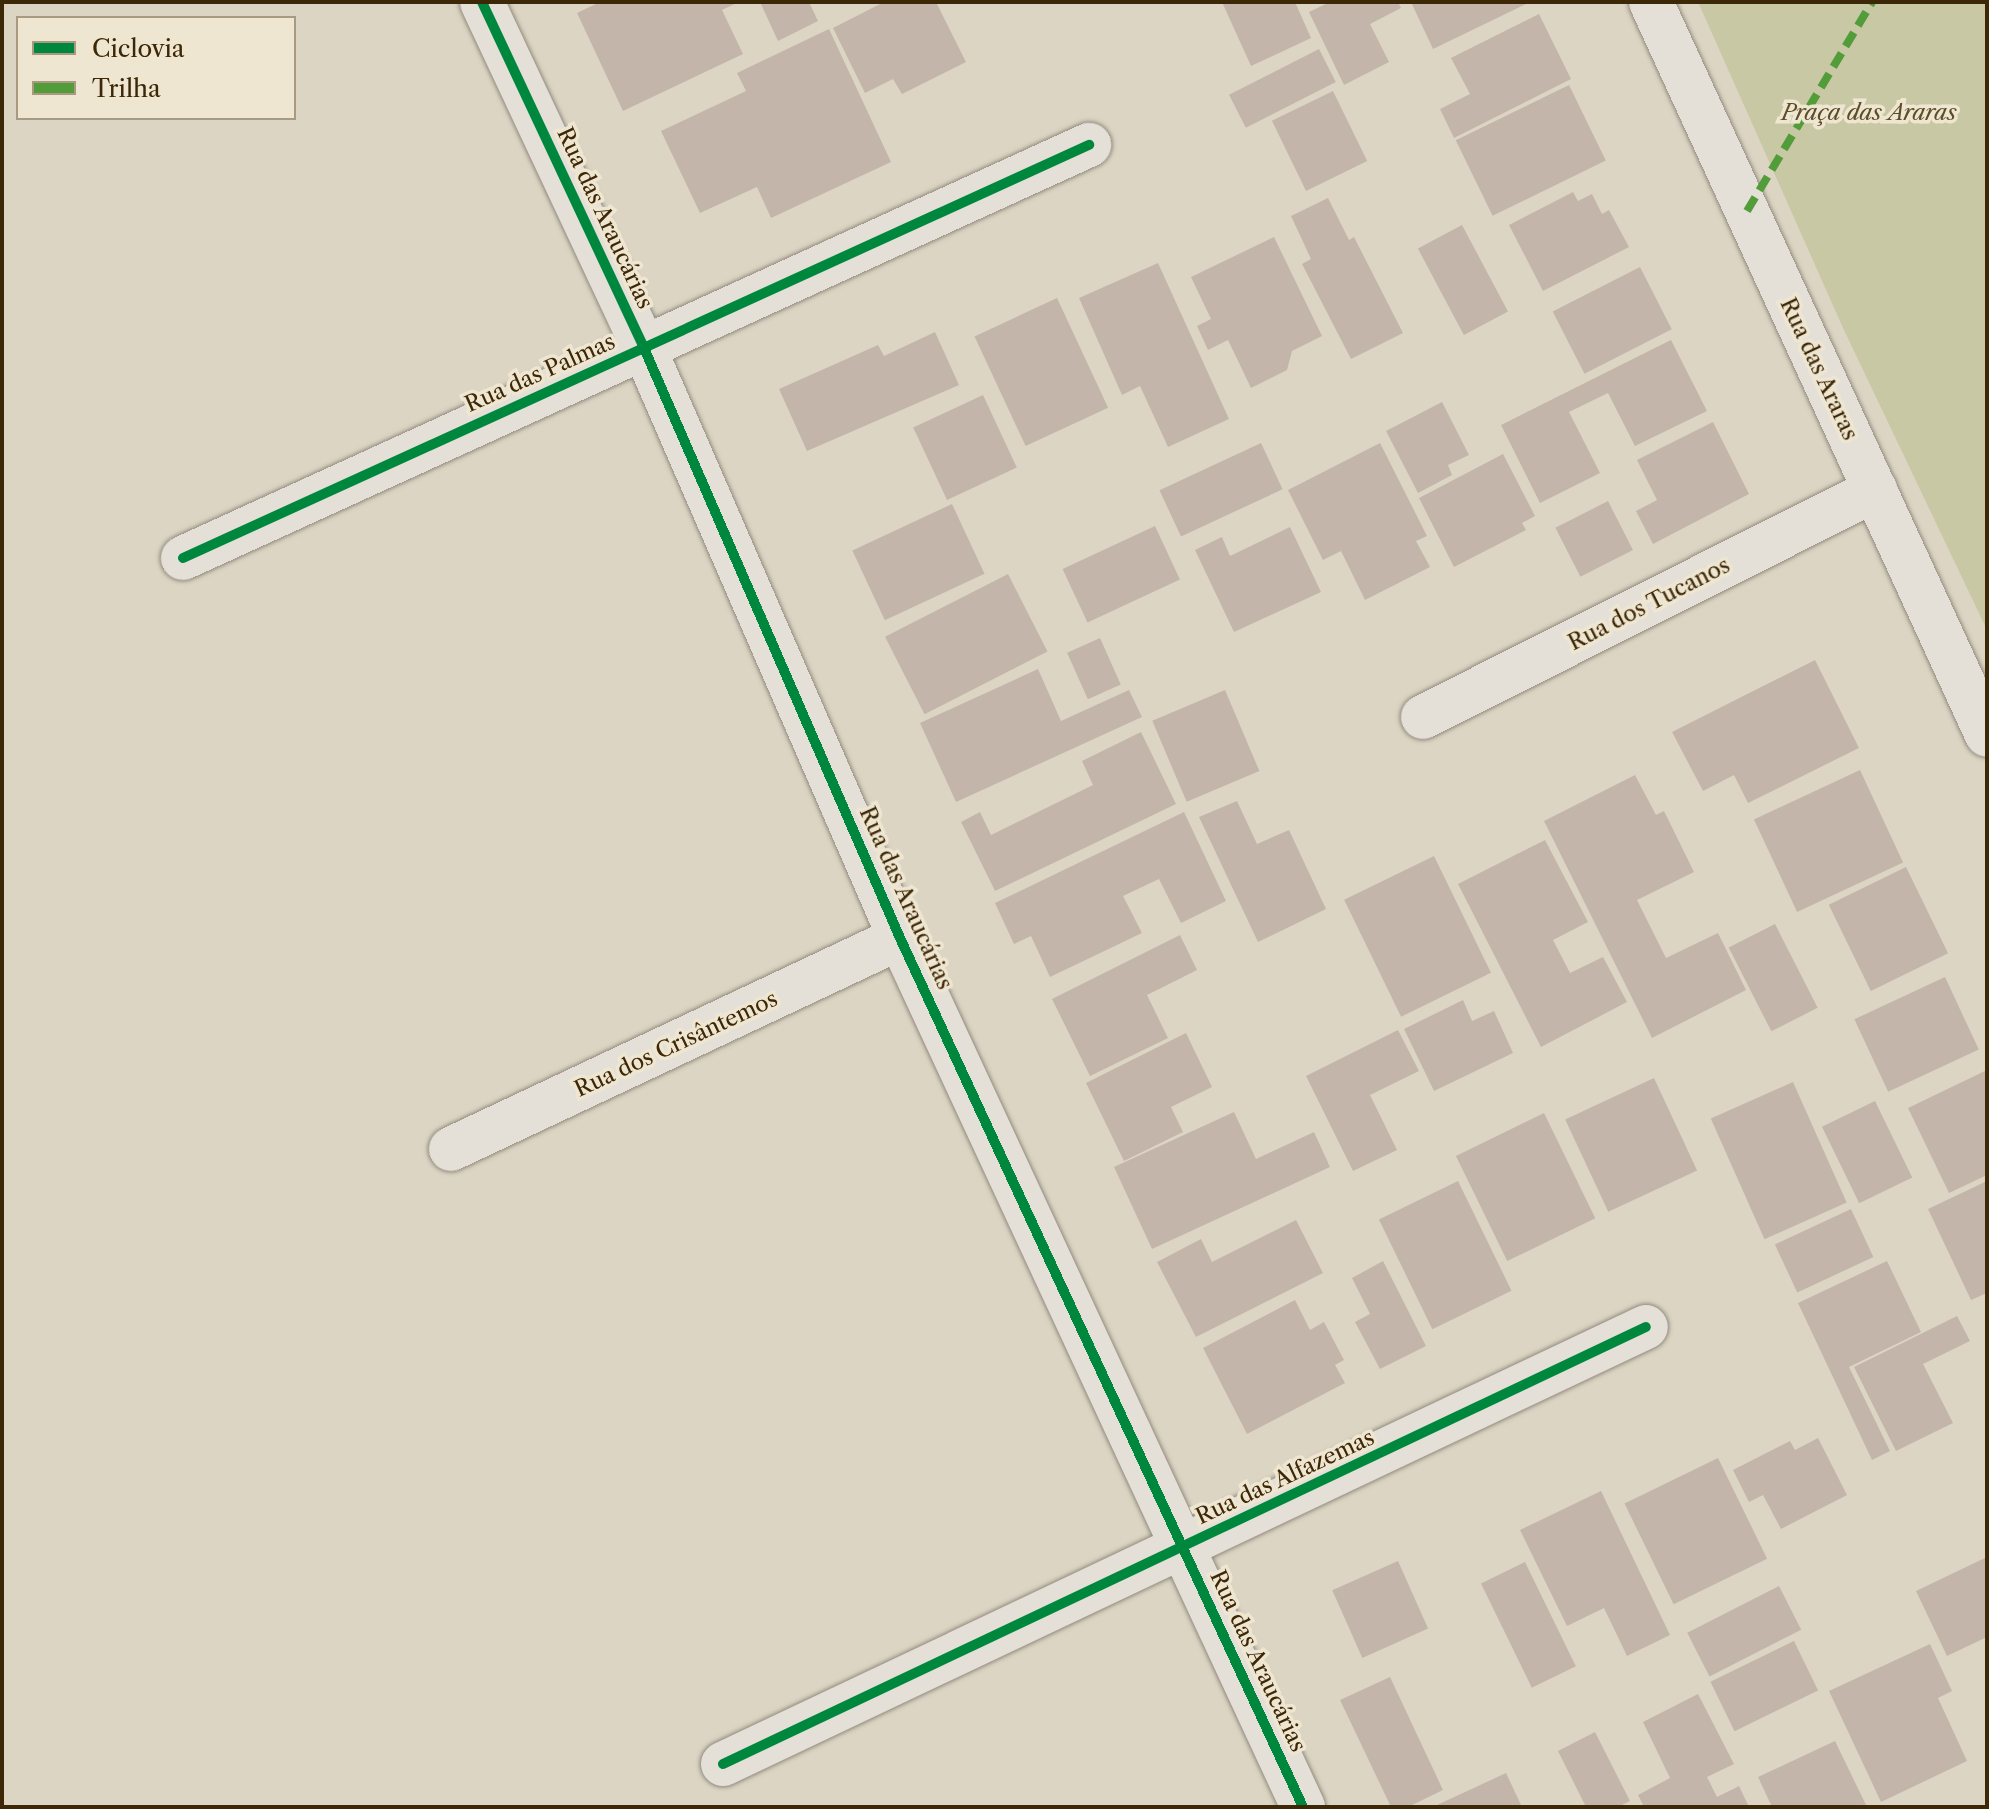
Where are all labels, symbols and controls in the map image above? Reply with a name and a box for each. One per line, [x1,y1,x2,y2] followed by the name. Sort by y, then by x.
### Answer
[16,16,296,120] legend
[92,34,185,63] text: Ciclovia
[92,74,161,103] text: Trilha
[1781,100,1957,126] park label: Praça das Araras
[551,122,659,314] street label: Rua das Araucárias
[1774,293,1864,445] street label: Rua das Araras
[461,328,619,418] street label: Rua das Palmas
[1563,552,1735,656] street label: Rua dos Tucanos
[854,802,958,994] street label: Rua das Araucárias
[570,985,782,1103] street label: Rua dos Crisântemos
[1191,1424,1379,1530] street label: Rua das Alfazemas
[1204,1565,1312,1757] street label: Rua das Araucárias

